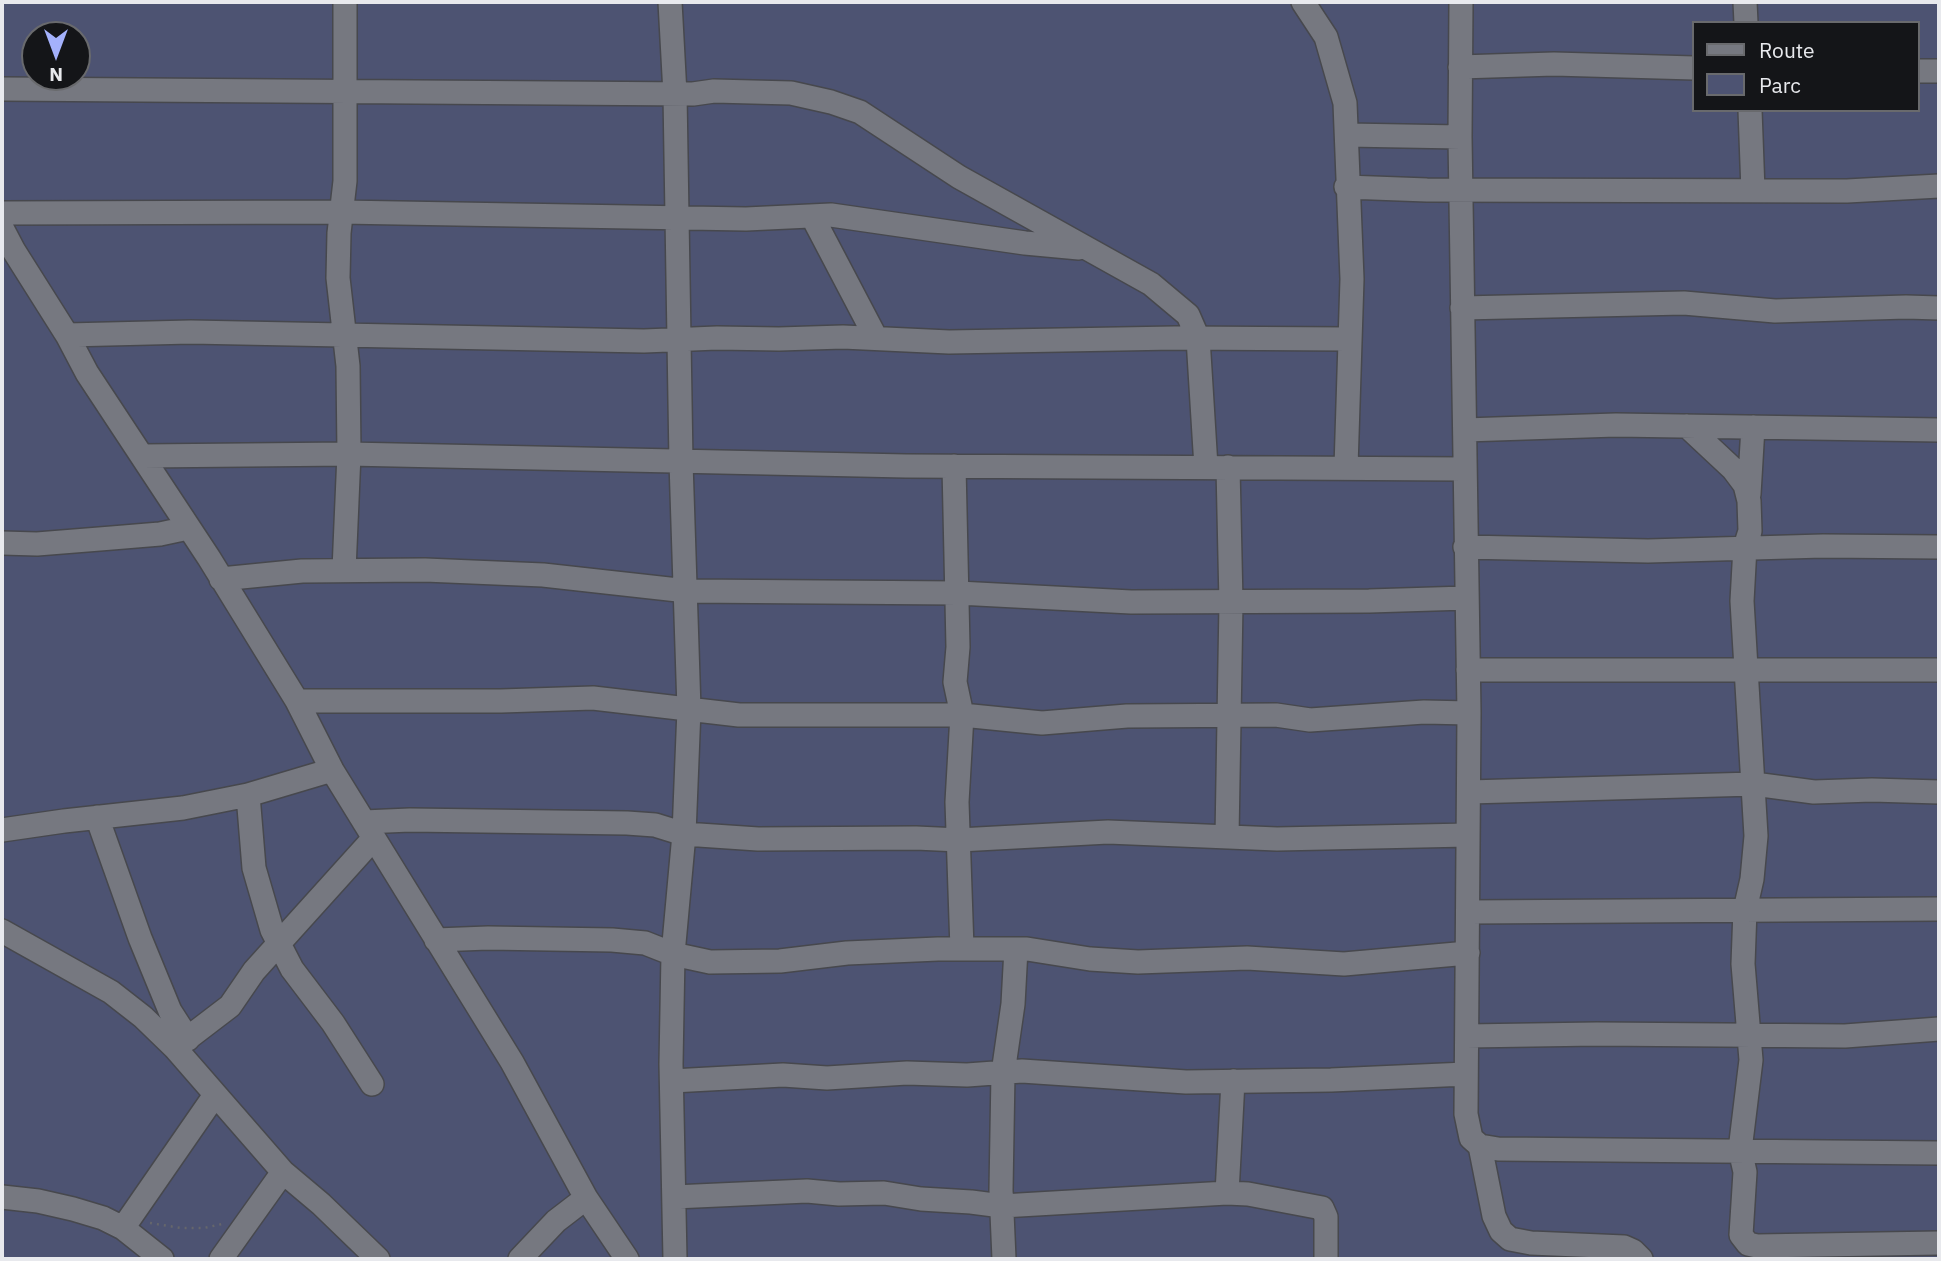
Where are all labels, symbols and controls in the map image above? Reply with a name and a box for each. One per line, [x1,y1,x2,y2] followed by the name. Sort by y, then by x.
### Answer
[21,21,91,91] north arrow
[1692,21,1920,112] legend
[1759,36,1815,64] text: Route
[49,63,63,87] text: N
[1759,71,1801,99] text: Parc

